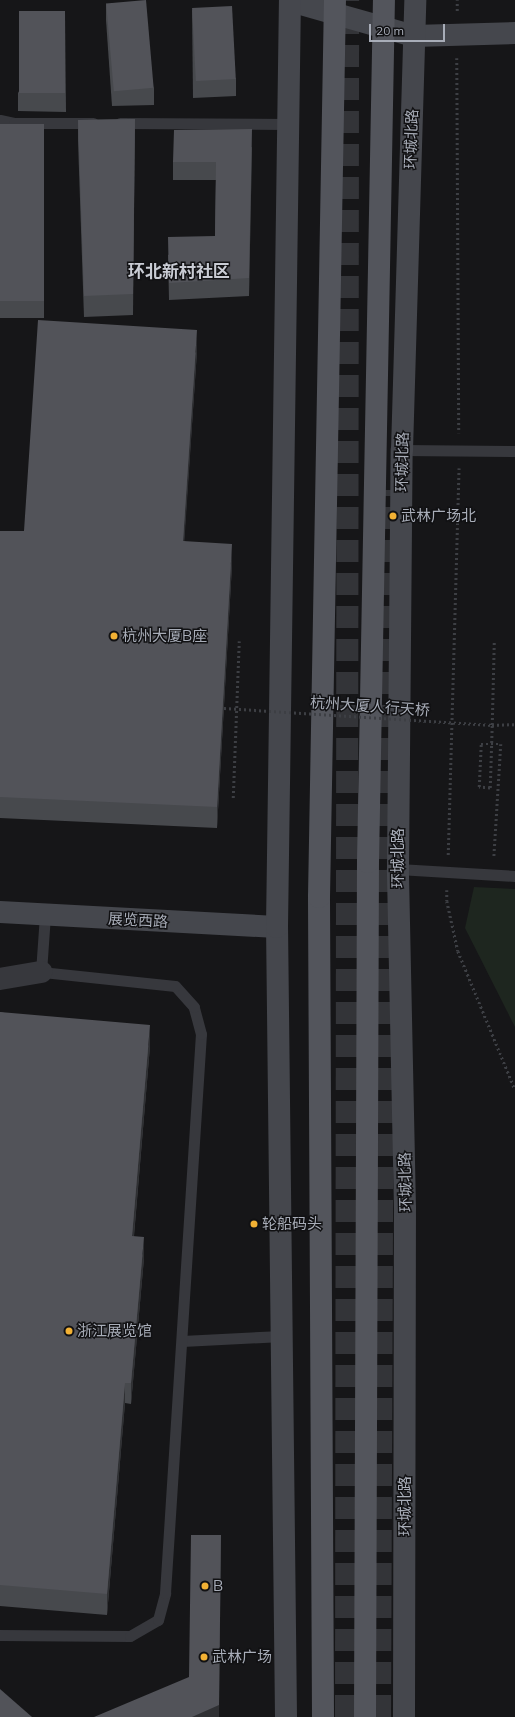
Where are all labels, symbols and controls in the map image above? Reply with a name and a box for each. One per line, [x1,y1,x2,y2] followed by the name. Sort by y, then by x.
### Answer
[371,16,447,42] scale bar
[376,23,404,38] text: 20 m
[401,109,421,169] street label: 环城北路
[128,261,230,281] district label: 环北新村社区
[392,432,412,492] street label: 环城北路
[401,507,476,525] place label: 武林广场北
[388,511,398,521] marker: 武林广场北
[122,627,207,645] place label: 杭州大厦B座
[109,631,119,641] marker: 杭州大厦B座
[310,693,430,719] street label: 杭州大厦人行天桥
[389,828,407,888] street label: 环城北路
[108,909,168,931] street label: 展览西路
[395,1152,415,1212] street label: 环城北路
[262,1215,322,1233] place label: 轮船码头
[249,1219,259,1229] marker: 轮船码头
[77,1322,152,1340] place label: 浙江展览馆
[64,1326,74,1336] marker: 浙江展览馆
[396,1476,414,1536] street label: 环城北路
[213,1577,223,1595] place label: B
[200,1581,210,1591] marker: B
[212,1648,272,1666] place label: 武林广场
[199,1652,209,1662] marker: 武林广场

